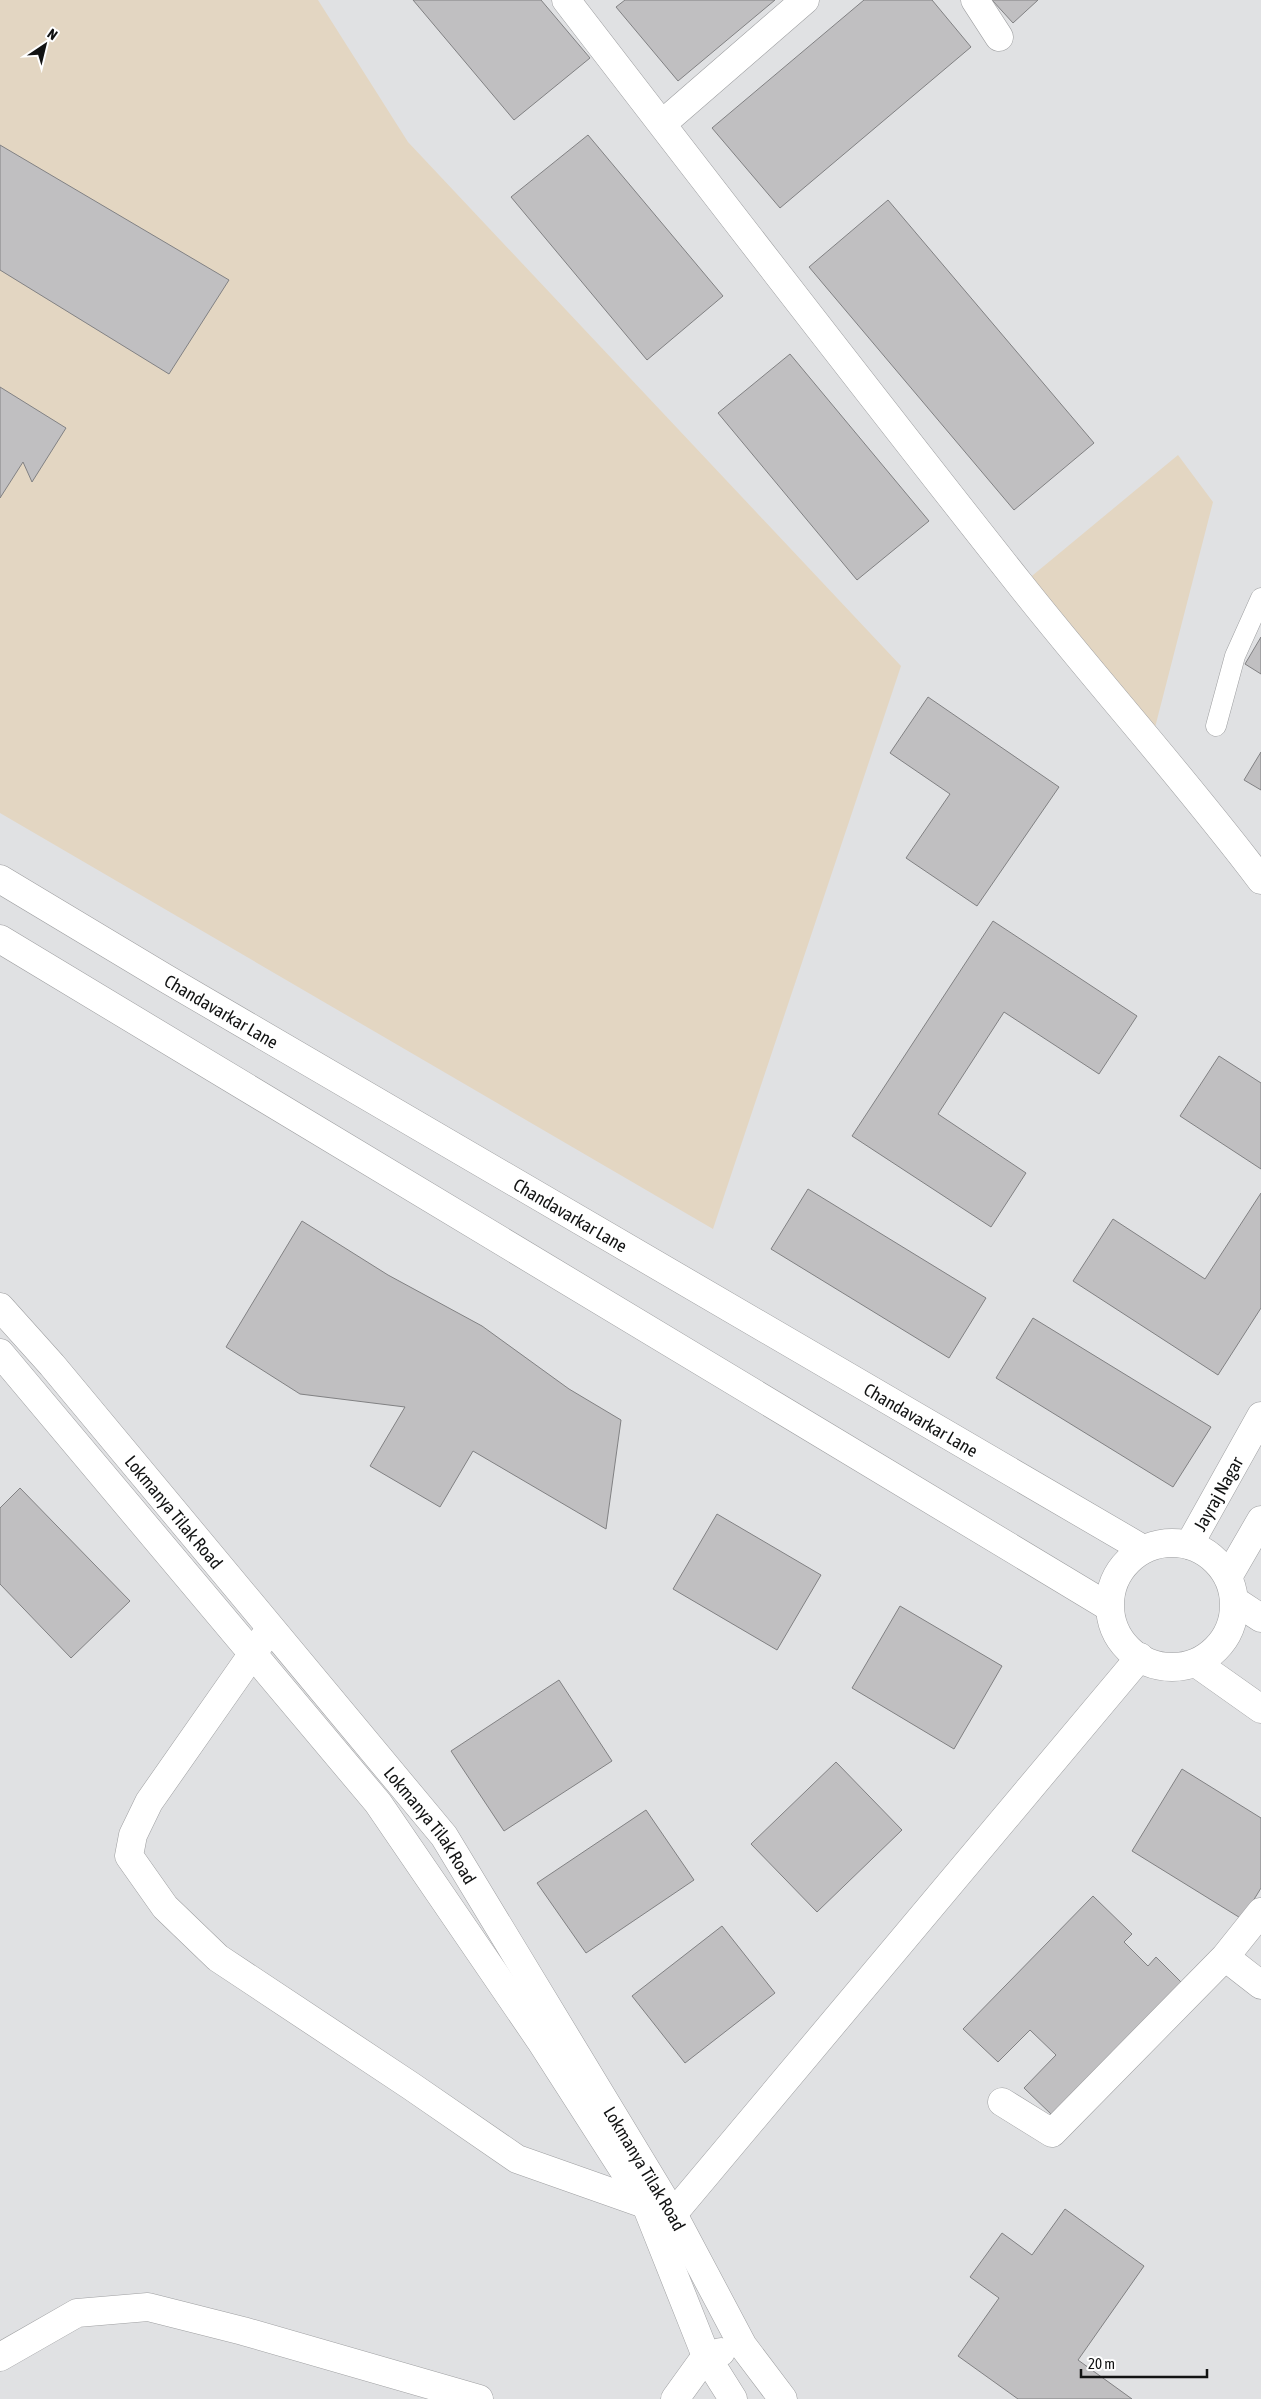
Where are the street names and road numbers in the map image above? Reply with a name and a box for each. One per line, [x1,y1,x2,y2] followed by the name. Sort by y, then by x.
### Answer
[161,970,282,1052] street label: Chandavarkar Lane
[510,1173,631,1256] street label: Chandavarkar Lane
[861,1378,982,1461] street label: Chandavarkar Lane
[121,1451,227,1573] street label: Lokmanya Tilak Road
[1189,1452,1247,1534] street label: Jayraj Nagar
[380,1762,481,1888] street label: Lokmanya Tilak Road
[600,2102,690,2234] street label: Lokmanya Tilak Road

